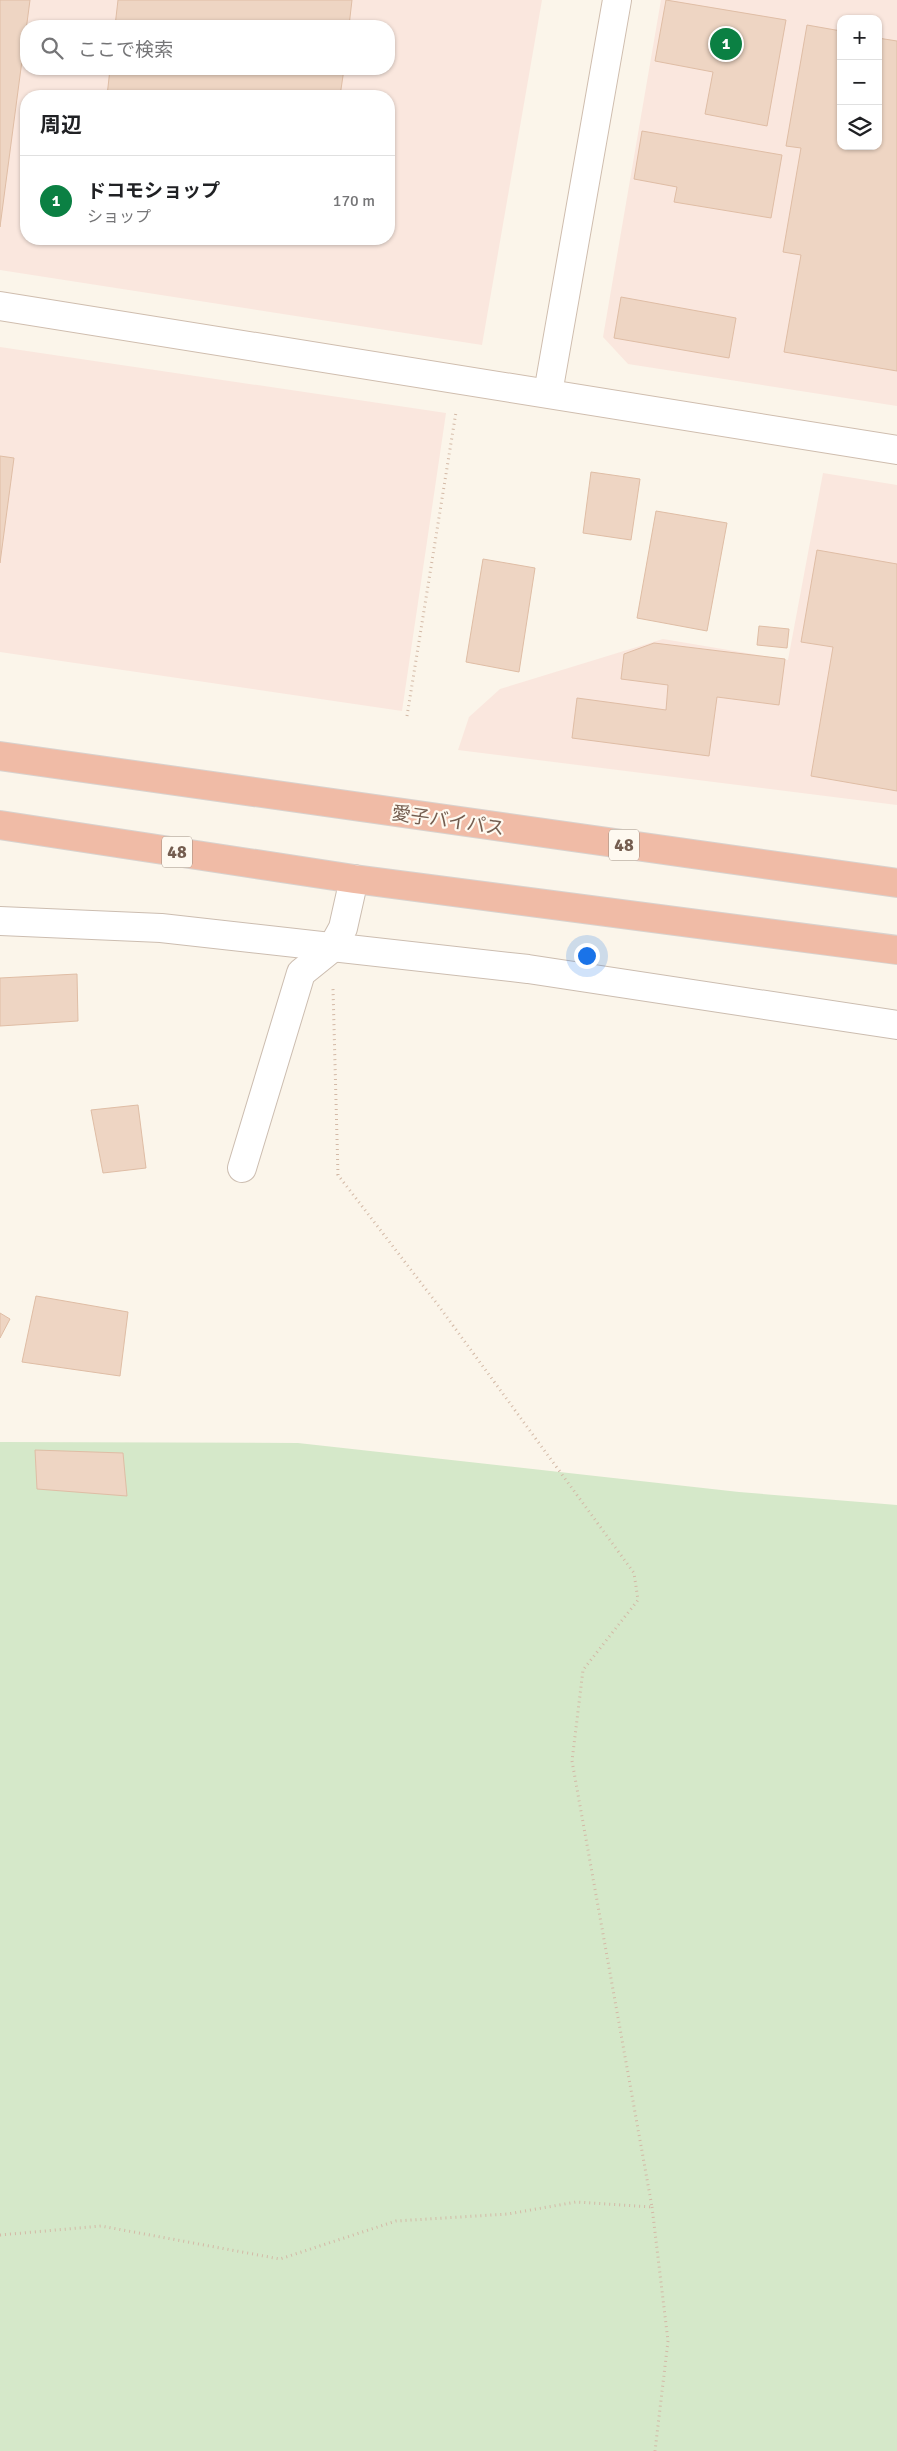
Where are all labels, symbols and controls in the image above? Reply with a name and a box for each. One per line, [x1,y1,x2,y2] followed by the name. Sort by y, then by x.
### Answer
[837,15,882,150] map controls
[837,15,882,60] button: +
[20,20,395,75] search box
[710,25,742,63] pin: 1
[38,34,66,62] icon: search
[78,38,173,62] text: ここで検索
[837,60,882,105] button: −
[837,105,882,150] button: layers
[40,112,82,138] text: 周辺
[87,179,220,203] text: ドコモショップ
[52,191,60,211] text: 1
[333,191,375,211] text: 170 m
[87,207,151,227] text: ショップ
[390,801,506,841] street label: 愛子バイパス
[609,830,639,860] road number: 48
[162,836,192,868] road number: 48
[574,943,600,969] your location

